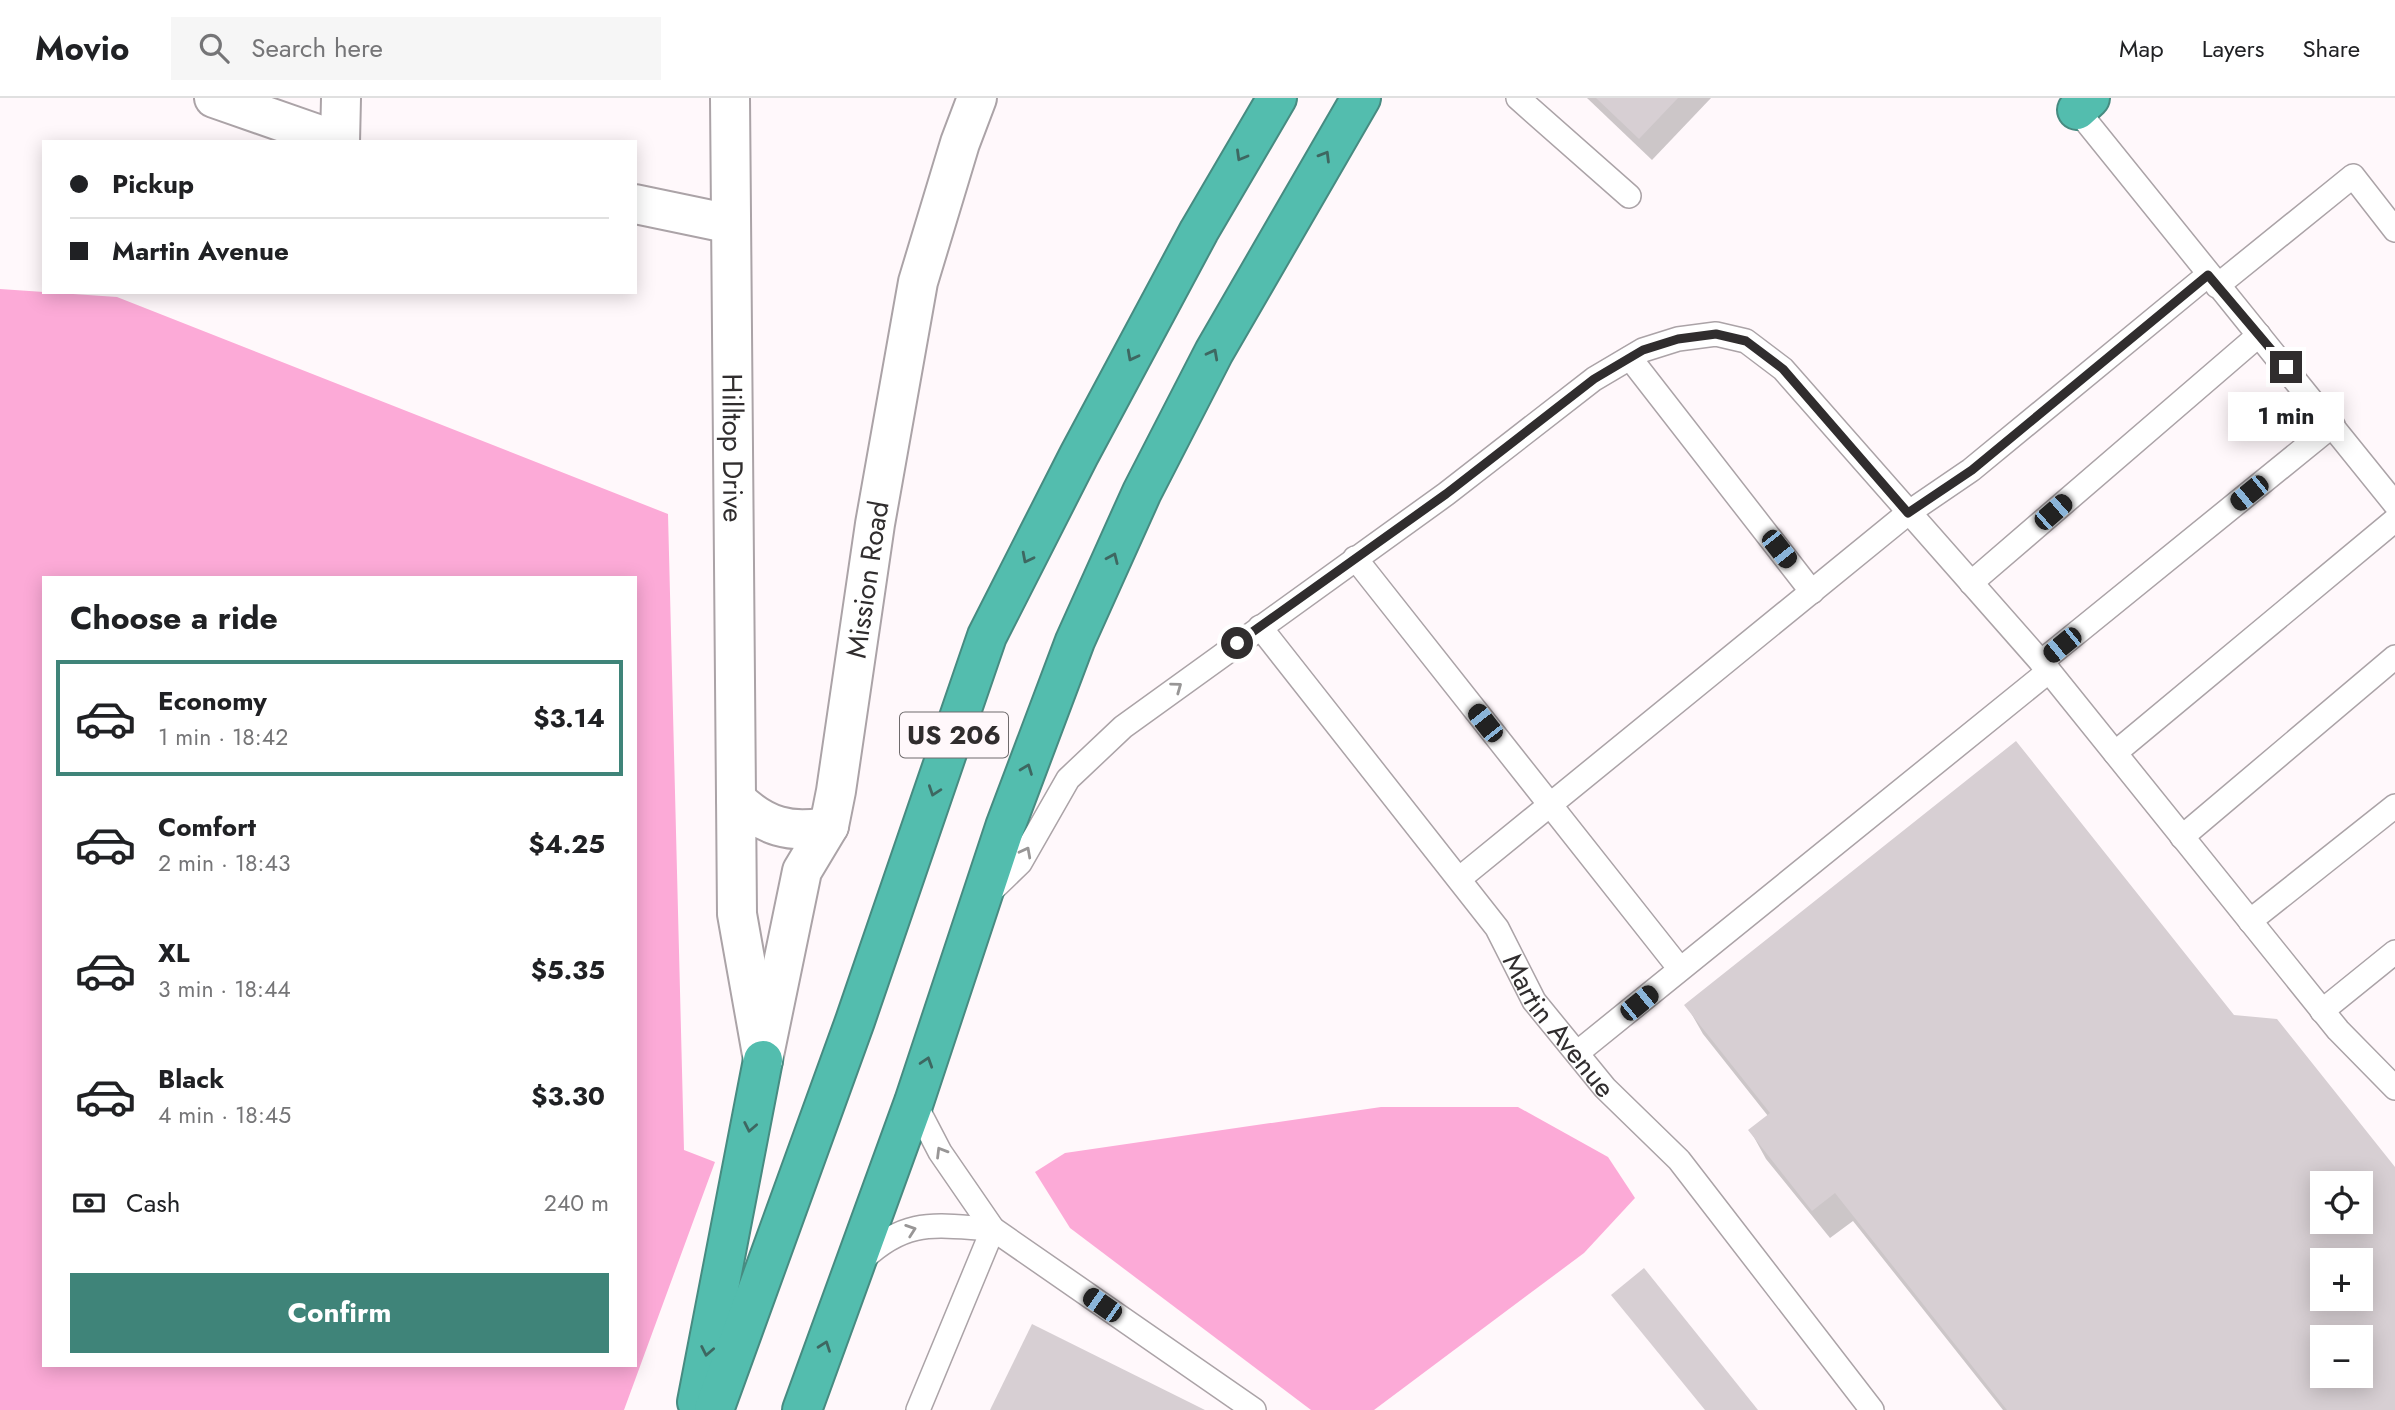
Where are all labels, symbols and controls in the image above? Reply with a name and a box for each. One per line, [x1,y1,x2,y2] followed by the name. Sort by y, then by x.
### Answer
[171,17,661,80] search box
[35,25,129,72] text: Movio
[195,29,233,67] icon: search
[251,29,383,67] text: Search here
[2119,31,2164,66] text: Map
[2202,31,2264,66] text: Layers
[2302,31,2360,66] text: Share
[1236,149,1249,162] one-way arrow
[1317,151,1330,164] one-way arrow
[112,165,194,203] text: Pickup
[112,232,289,270] text: Martin Avenue
[1127,348,1140,361] one-way arrow
[1205,349,1219,361] one-way arrow
[2270,351,2302,383] route end
[711,373,754,523] street label: Hilltop Drive
[2228,392,2344,440] callout: 1 min
[2257,399,2315,433] text: 1 min
[2227,472,2272,514] car
[2031,490,2076,534] car
[836,498,900,661] street label: Mission Road
[1758,526,1801,572] car
[1022,551,1036,563] one-way arrow
[1105,553,1119,565] one-way arrow
[70,595,278,641] text: Choose a ride
[2040,624,2085,666] car
[1221,627,1253,659] route start
[158,682,267,720] text: Economy
[1169,683,1182,695] one-way arrow
[74,687,137,750] icon: car
[533,699,605,737] text: $3.14
[1464,700,1507,746] car
[900,712,1008,758] road number: US 206
[158,720,288,754] text: 1 min · 18:42
[1019,763,1033,775] one-way arrow
[928,785,942,797] one-way arrow
[158,808,256,846] text: Comfort
[74,813,137,876] icon: car
[528,825,605,863] text: $4.25
[158,846,290,880] text: 2 min · 18:43
[1017,847,1031,860] one-way arrow
[158,934,190,972] text: XL
[74,939,137,1002] icon: car
[1492,946,1625,1107] street label: Martin Avenue
[531,951,605,989] text: $5.35
[158,972,291,1006] text: 3 min · 18:44
[1617,982,1662,1024] car
[918,1057,933,1069] one-way arrow
[158,1060,224,1098] text: Black
[74,1065,137,1128] icon: car
[531,1077,605,1115] text: $3.30
[158,1098,291,1132] text: 4 min · 18:45
[743,1121,758,1133] one-way arrow
[937,1147,950,1160] one-way arrow
[2310,1171,2373,1388] map controls
[2310,1171,2373,1234] button: locate
[70,1184,108,1222] icon: cash
[126,1184,180,1222] text: Cash
[544,1186,609,1220] text: 240 m
[904,1224,916,1238] one-way arrow
[2310,1248,2373,1311] button: +
[70,1273,609,1353] button: Confirm
[1079,1284,1126,1326] car
[2310,1325,2373,1388] button: −
[817,1340,831,1352] one-way arrow
[700,1345,715,1357] one-way arrow

